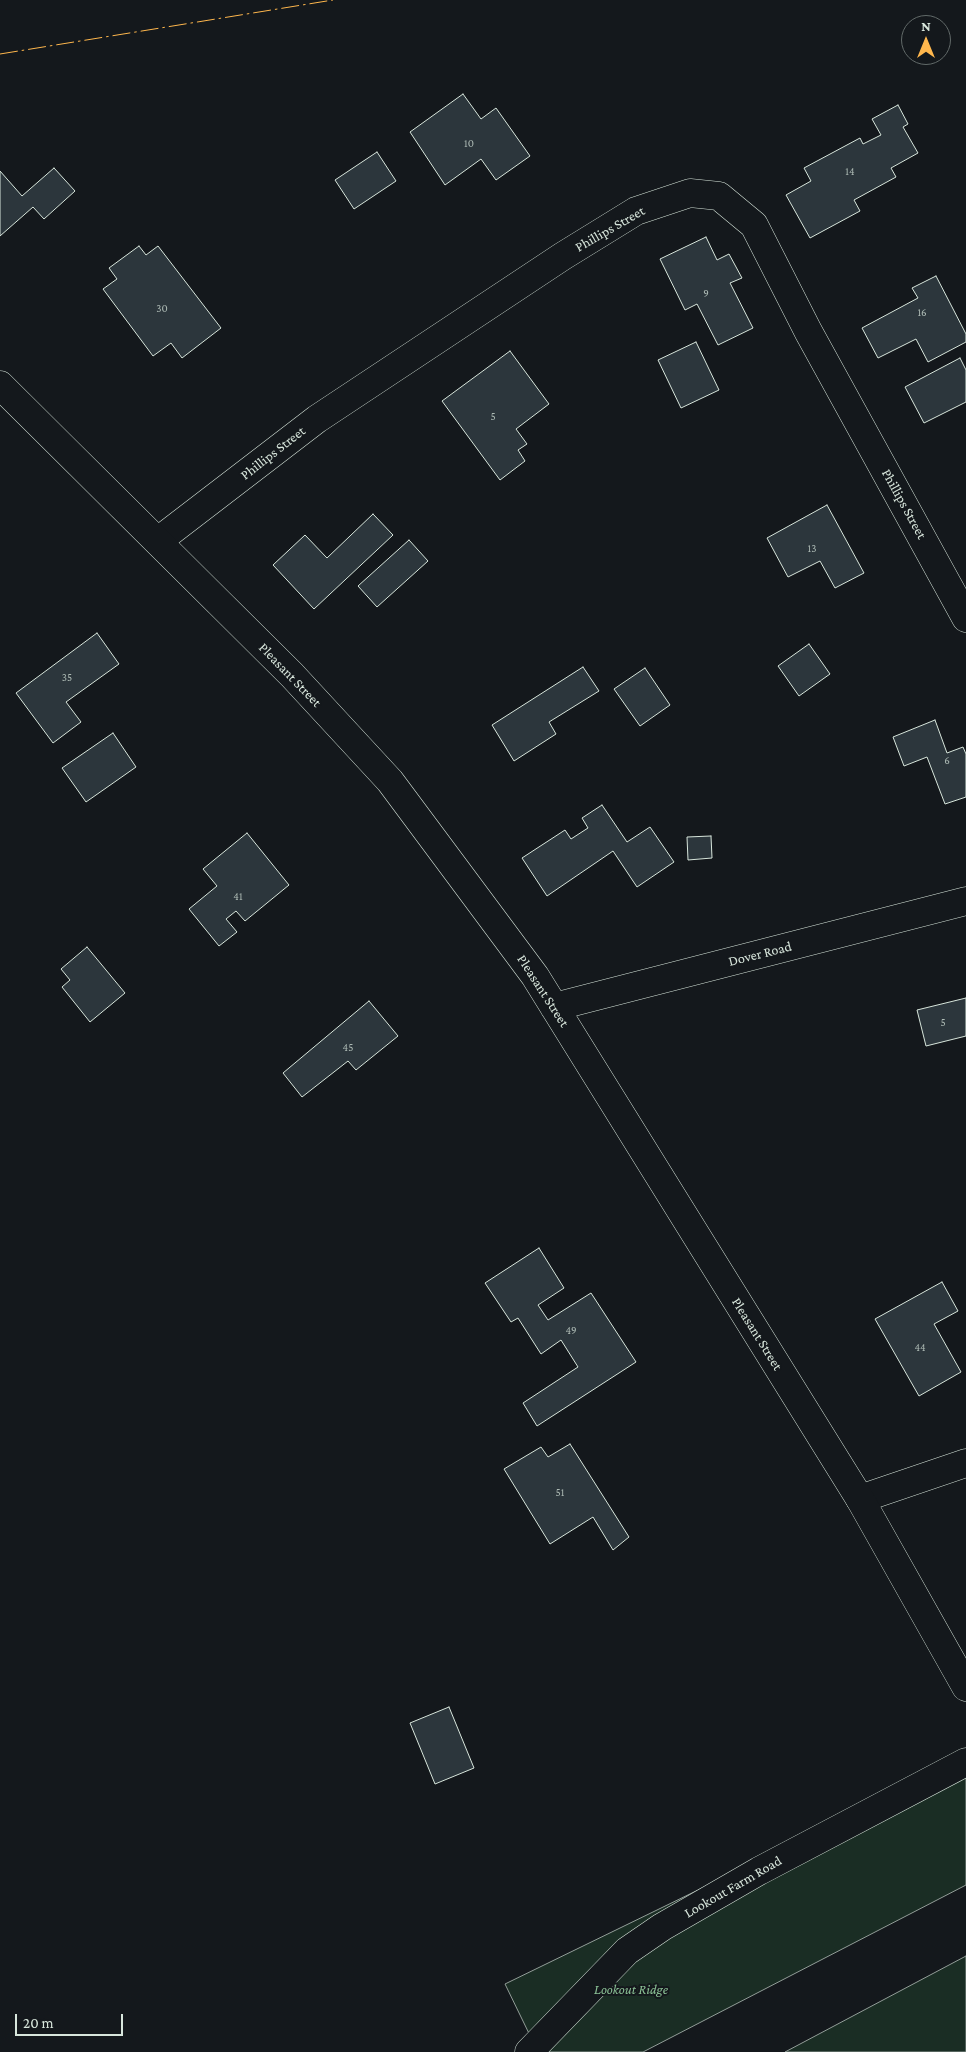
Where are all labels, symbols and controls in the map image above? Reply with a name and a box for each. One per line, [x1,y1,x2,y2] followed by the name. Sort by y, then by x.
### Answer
[901,15,951,65] north arrow
[921,18,931,34] text: N
[464,137,474,151] house number: 10
[845,165,855,179] house number: 14
[572,202,648,256] street label: Phillips Street
[703,287,709,301] house number: 9
[156,302,168,316] house number: 30
[917,306,927,320] house number: 16
[490,410,496,424] house number: 5
[237,423,309,483] street label: Phillips Street
[878,466,930,542] street label: Phillips Street
[808,542,816,556] house number: 13
[255,639,325,711] street label: Pleasant Street
[62,671,72,685] house number: 35
[944,754,950,768] house number: 6
[233,890,243,904] house number: 41
[727,938,793,970] street label: Dover Road
[513,952,573,1030] street label: Pleasant Street
[940,1016,946,1030] house number: 5
[343,1041,353,1055] house number: 45
[728,1294,786,1374] street label: Pleasant Street
[565,1324,577,1338] house number: 49
[914,1341,926,1355] house number: 44
[556,1486,564,1500] house number: 51
[681,1852,785,1922] street label: Lookout Farm Road
[594,1982,668,1998] park label: Lookout Ridge
[18,2004,125,2036] scale bar
[23,2015,54,2031] text: 20 m

